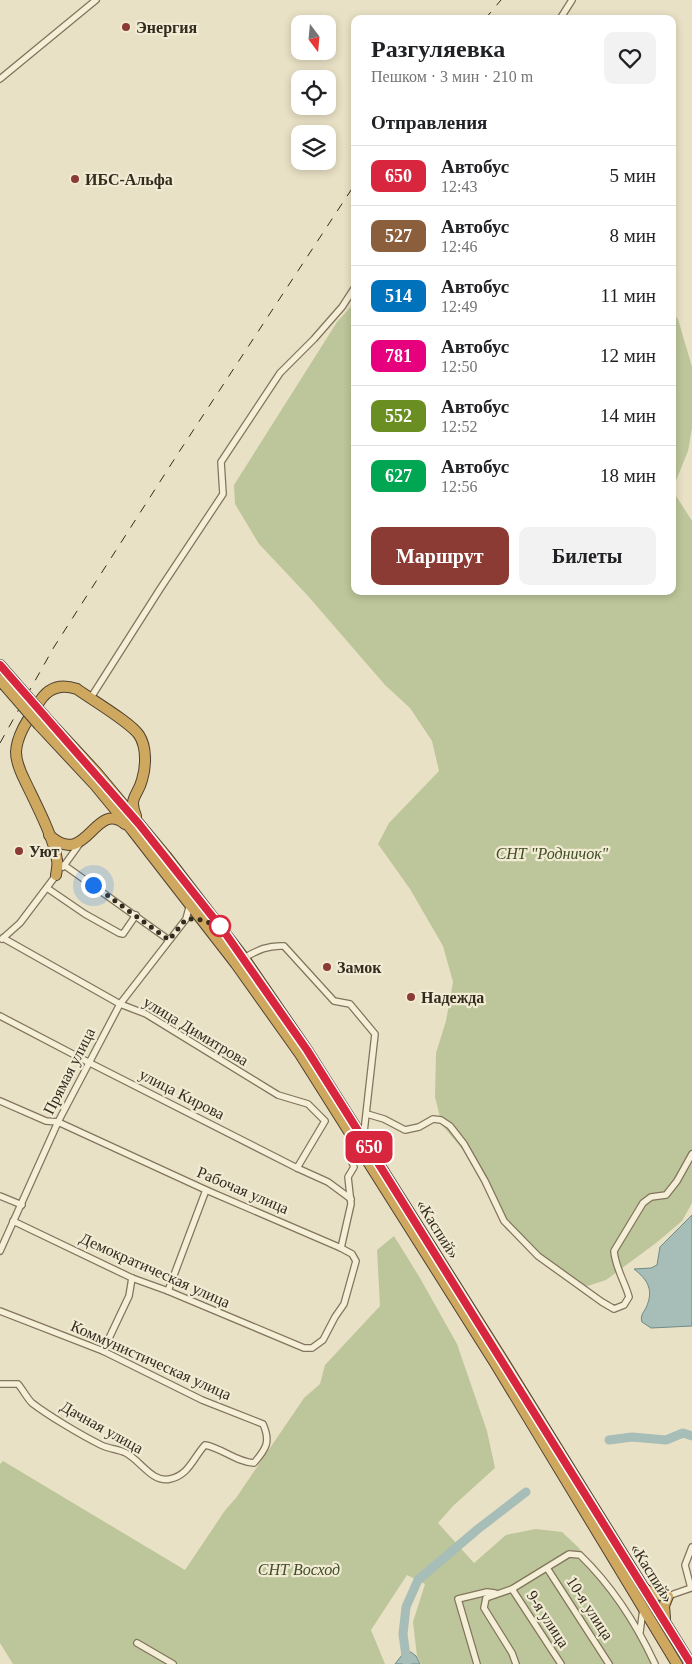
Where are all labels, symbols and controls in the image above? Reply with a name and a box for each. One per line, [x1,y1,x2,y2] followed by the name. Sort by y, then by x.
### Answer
[291,15,336,60] north arrow
[291,15,336,170] map controls
[136,19,198,37] place label: Энергия
[120,21,132,33] marker: Энергия
[604,32,656,84] button: heart
[371,36,505,62] text: Разгуляевка
[371,68,533,85] text: Пешком · 3 мин · 210 m
[291,70,336,115] button: locate
[371,112,487,133] text: Отправления
[291,125,336,170] button: layers
[441,156,509,177] text: Автобус
[609,165,656,186] text: 5 мин
[385,166,412,186] text: 650
[85,171,173,189] place label: ИБС-Альфа
[69,173,81,185] marker: ИБС-Альфа
[441,178,477,195] text: 12:43
[441,216,509,237] text: Автобус
[609,225,656,246] text: 8 мин
[385,226,412,246] text: 527
[441,238,477,255] text: 12:46
[441,276,509,297] text: Автобус
[601,285,656,306] text: 11 мин
[385,286,412,306] text: 514
[441,298,477,315] text: 12:49
[441,336,509,357] text: Автобус
[600,345,656,366] text: 12 мин
[385,346,412,366] text: 781
[441,358,477,375] text: 12:50
[441,396,509,417] text: Автобус
[600,405,656,426] text: 14 мин
[385,406,412,426] text: 552
[441,418,477,435] text: 12:52
[441,456,509,477] text: Автобус
[600,465,656,486] text: 18 мин
[385,466,412,486] text: 627
[441,478,477,495] text: 12:56
[371,527,509,585] button: Маршрут
[519,527,656,585] button: Билеты
[29,843,59,860] place label: Уют
[13,845,25,857] marker: Уют
[496,845,609,862] park label: СНТ "Родничок"
[81,873,106,898] your location
[209,915,231,937] unlabelled marker
[337,959,382,976] place label: Замок
[321,961,333,973] marker: Замок
[421,989,484,1006] place label: Надежда
[405,991,417,1003] marker: Надежда
[140,993,252,1070] street label: улица Димитрова
[40,1025,99,1118] street label: Прямая улица
[136,1065,227,1124] street label: улица Кирова
[340,1131,398,1163] line badge: 650
[356,1137,383,1157] text: 650
[194,1163,291,1218] street label: Рабочая улица
[413,1196,463,1262] street label: «Каспий»
[77,1229,233,1312] street label: Демократическая улица
[68,1317,234,1404] street label: Коммунистическая улица
[57,1397,146,1458] street label: Дачная улица
[627,1540,677,1606] street label: «Каспий»
[258,1561,340,1578] park label: СНТ Восход
[562,1573,617,1643] street label: 10-я улица
[523,1587,573,1651] street label: 9-я улица

